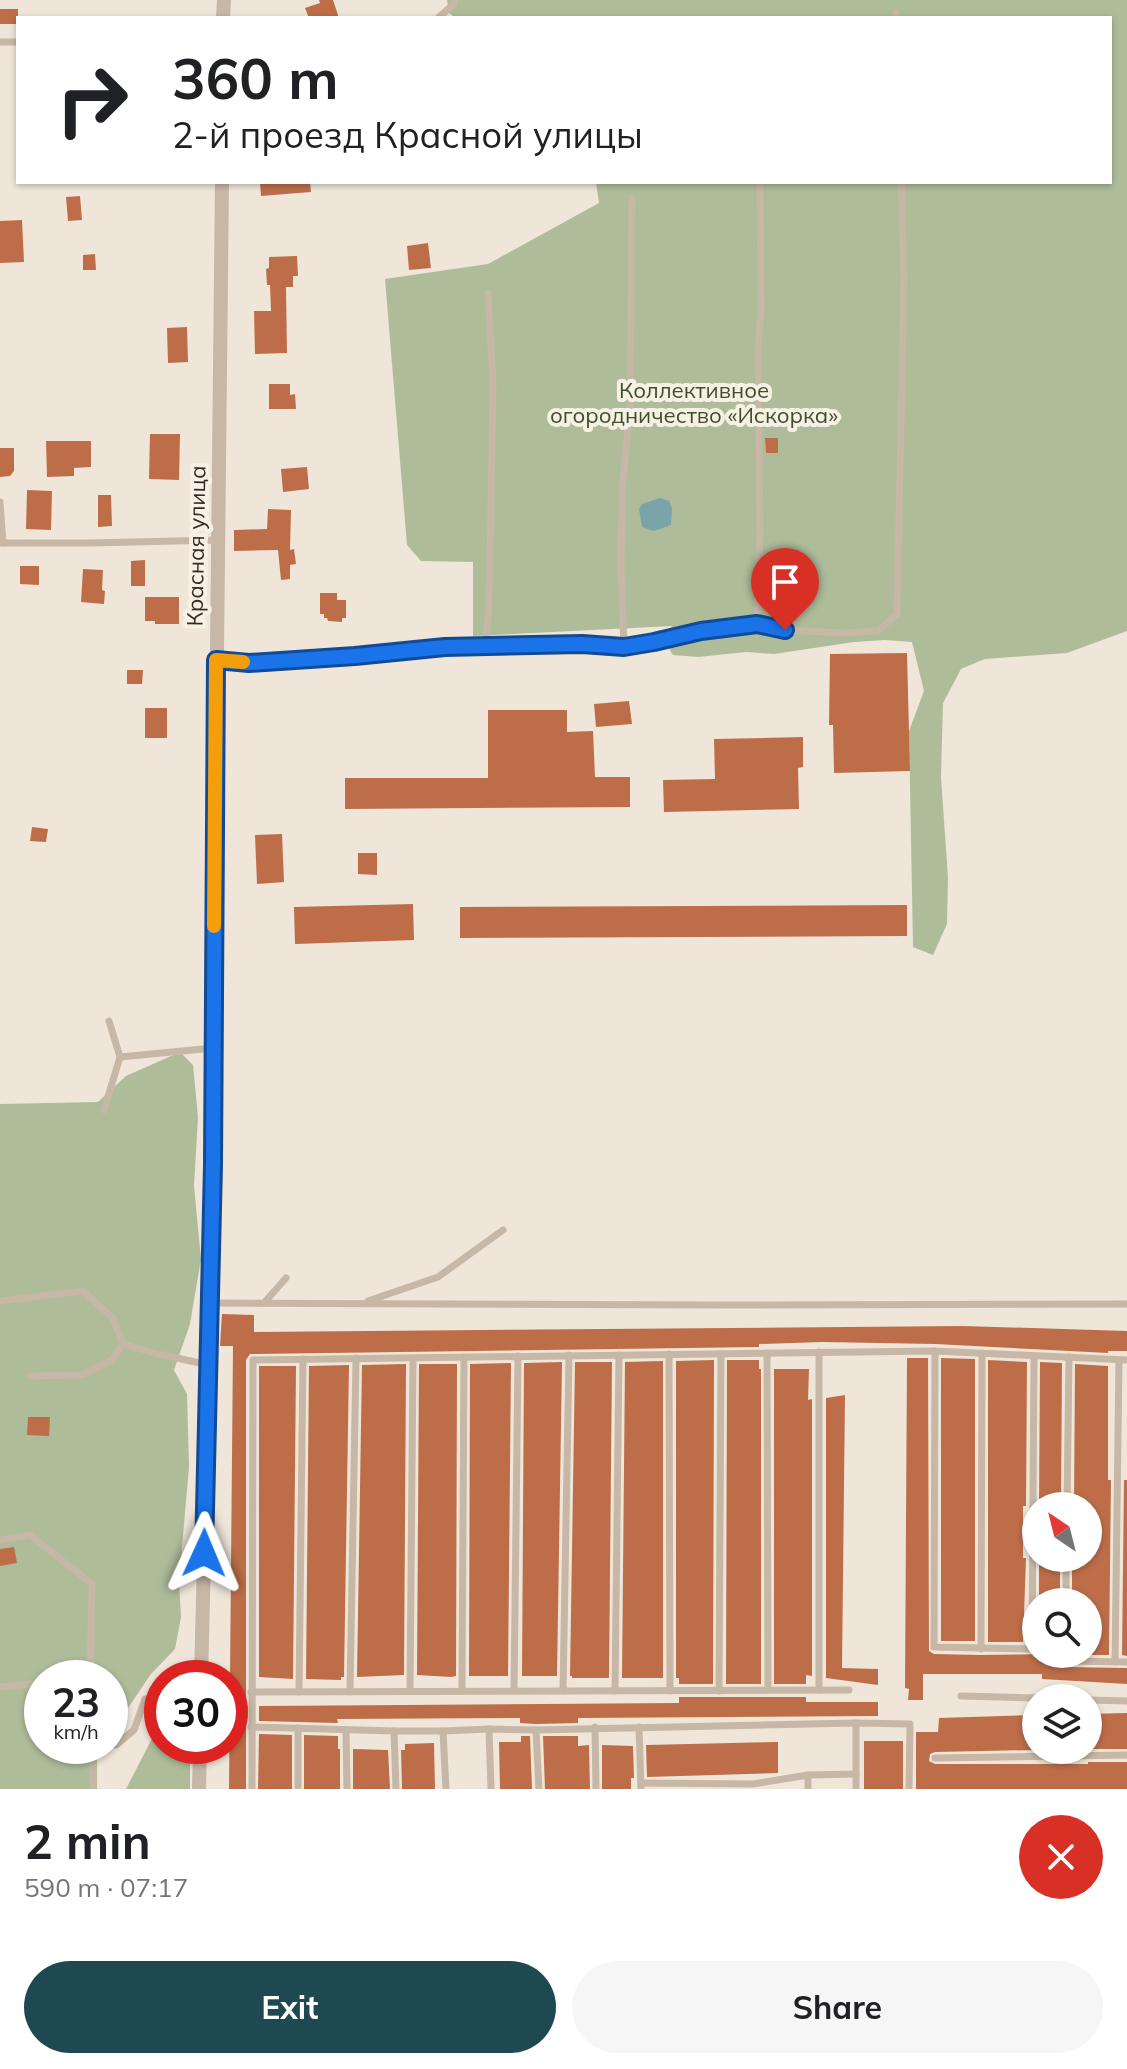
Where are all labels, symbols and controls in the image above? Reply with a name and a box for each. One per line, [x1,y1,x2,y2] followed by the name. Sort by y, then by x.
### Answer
[172,43,339,113] text: 360 m
[40,48,144,152] icon: right
[172,112,643,157] text: 2-й проезд Красной улицы
[550,376,838,429] park label: Коллективное огородничество «Искорка»
[181,465,211,627] street label: Красная улица
[751,548,819,630] pin
[763,560,807,604] icon: arrive
[1022,1492,1102,1572] north arrow
[1022,1492,1102,1764] map controls
[162,1511,246,1595] position arrow
[1022,1588,1102,1668] button: search
[144,1660,248,1764] speed limit sign: 30
[52,1677,100,1727] text: 23
[1022,1684,1102,1764] button: layers
[53,1719,99,1744] text: km/h
[24,1811,151,1871] text: 2 min
[1019,1815,1103,1899] button: close
[24,1871,188,1904] text: 590 m · 07:17
[24,1961,556,2053] button: Exit
[572,1961,1103,2053] button: Share

